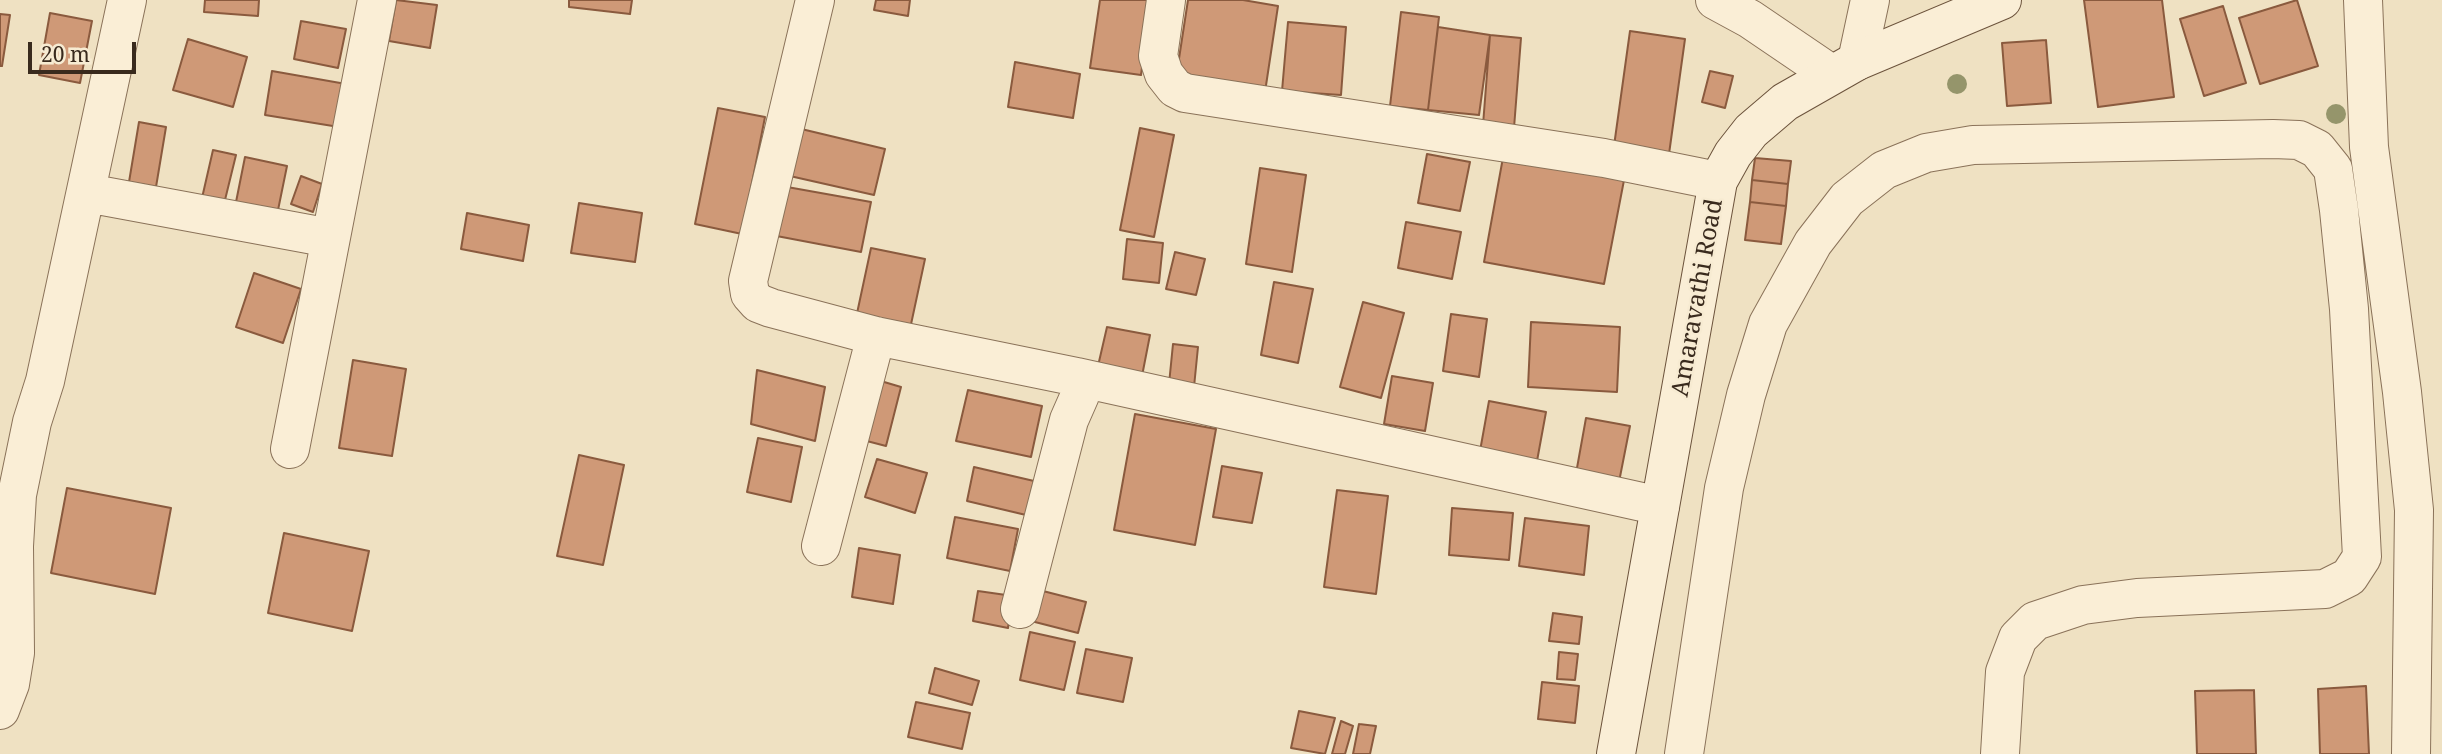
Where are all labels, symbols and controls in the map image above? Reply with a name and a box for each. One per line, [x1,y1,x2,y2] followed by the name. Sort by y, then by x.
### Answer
[32,28,140,72] scale bar
[41,40,90,68] text: 20 m
[1666,197,1730,399] street label: Amaravathi Road

